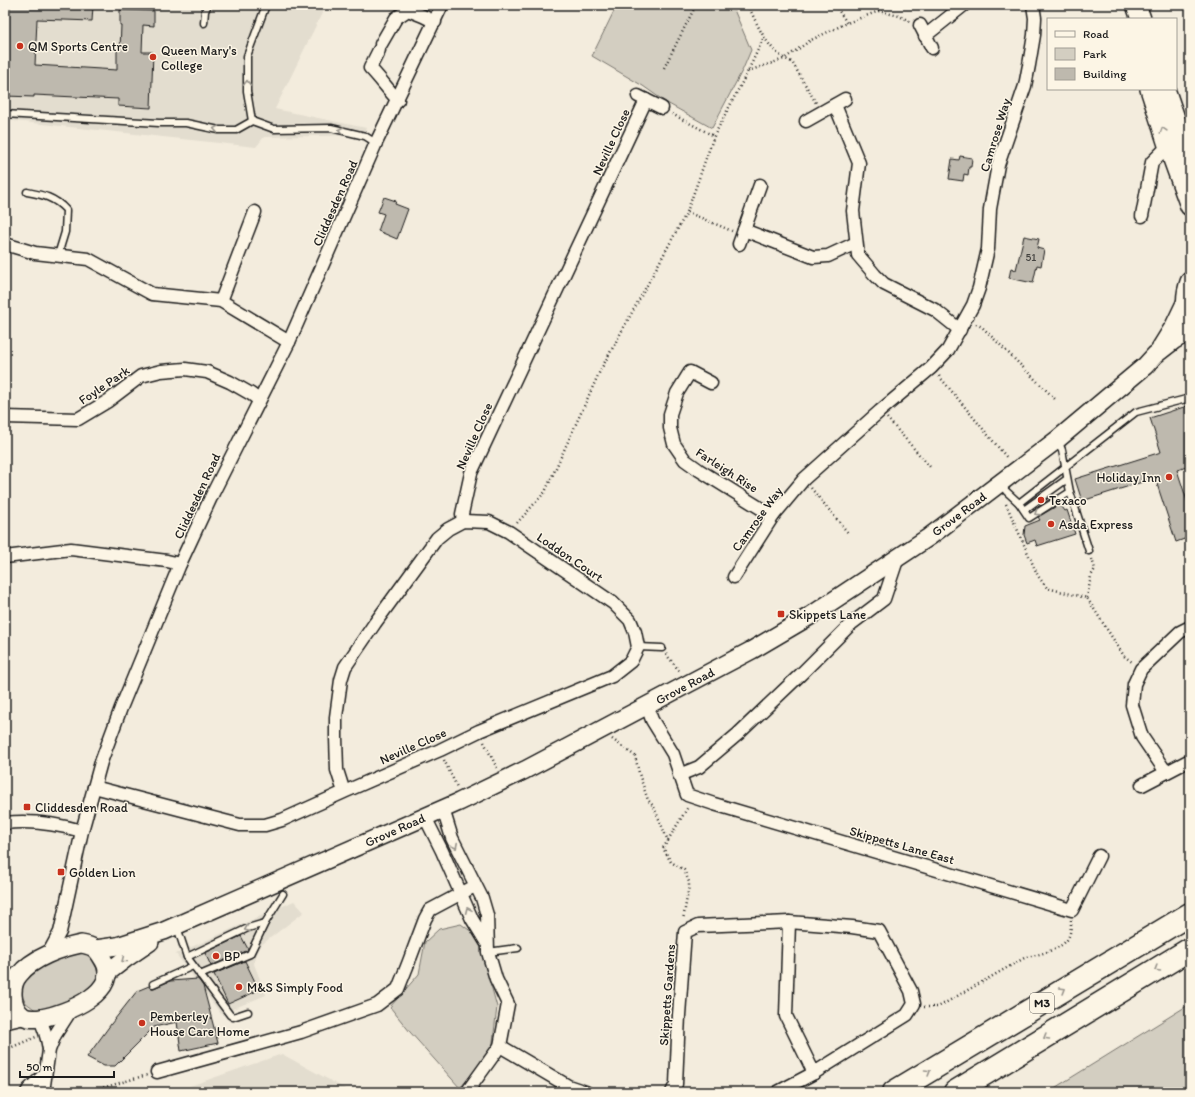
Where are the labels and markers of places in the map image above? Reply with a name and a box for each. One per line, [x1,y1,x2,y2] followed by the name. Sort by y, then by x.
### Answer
[28,39,128,54] place label: QM Sports Centre
[15,41,25,51] marker: QM Sports Centre
[161,43,237,73] place label: Queen Mary's College
[148,52,158,62] marker: Queen Mary's College
[1096,470,1161,485] place label: Holiday Inn
[1164,472,1174,482] marker: Holiday Inn
[1049,493,1087,508] place label: Texaco
[1036,495,1046,505] marker: Texaco
[1059,517,1133,532] place label: Asda Express
[1046,519,1056,529] marker: Asda Express
[789,607,866,622] place label: Skippets Lane
[776,609,786,619] marker: Skippets Lane
[35,800,128,815] place label: Cliddesden Road
[22,802,32,812] marker: Cliddesden Road
[69,865,136,880] place label: Golden Lion
[56,867,66,877] marker: Golden Lion
[224,949,240,964] place label: BP
[211,951,221,961] marker: BP
[247,980,343,995] place label: M&S Simply Food
[234,982,244,992] marker: M&S Simply Food
[150,1009,250,1039] place label: Pemberley House Care Home
[137,1018,147,1028] marker: Pemberley House Care Home

